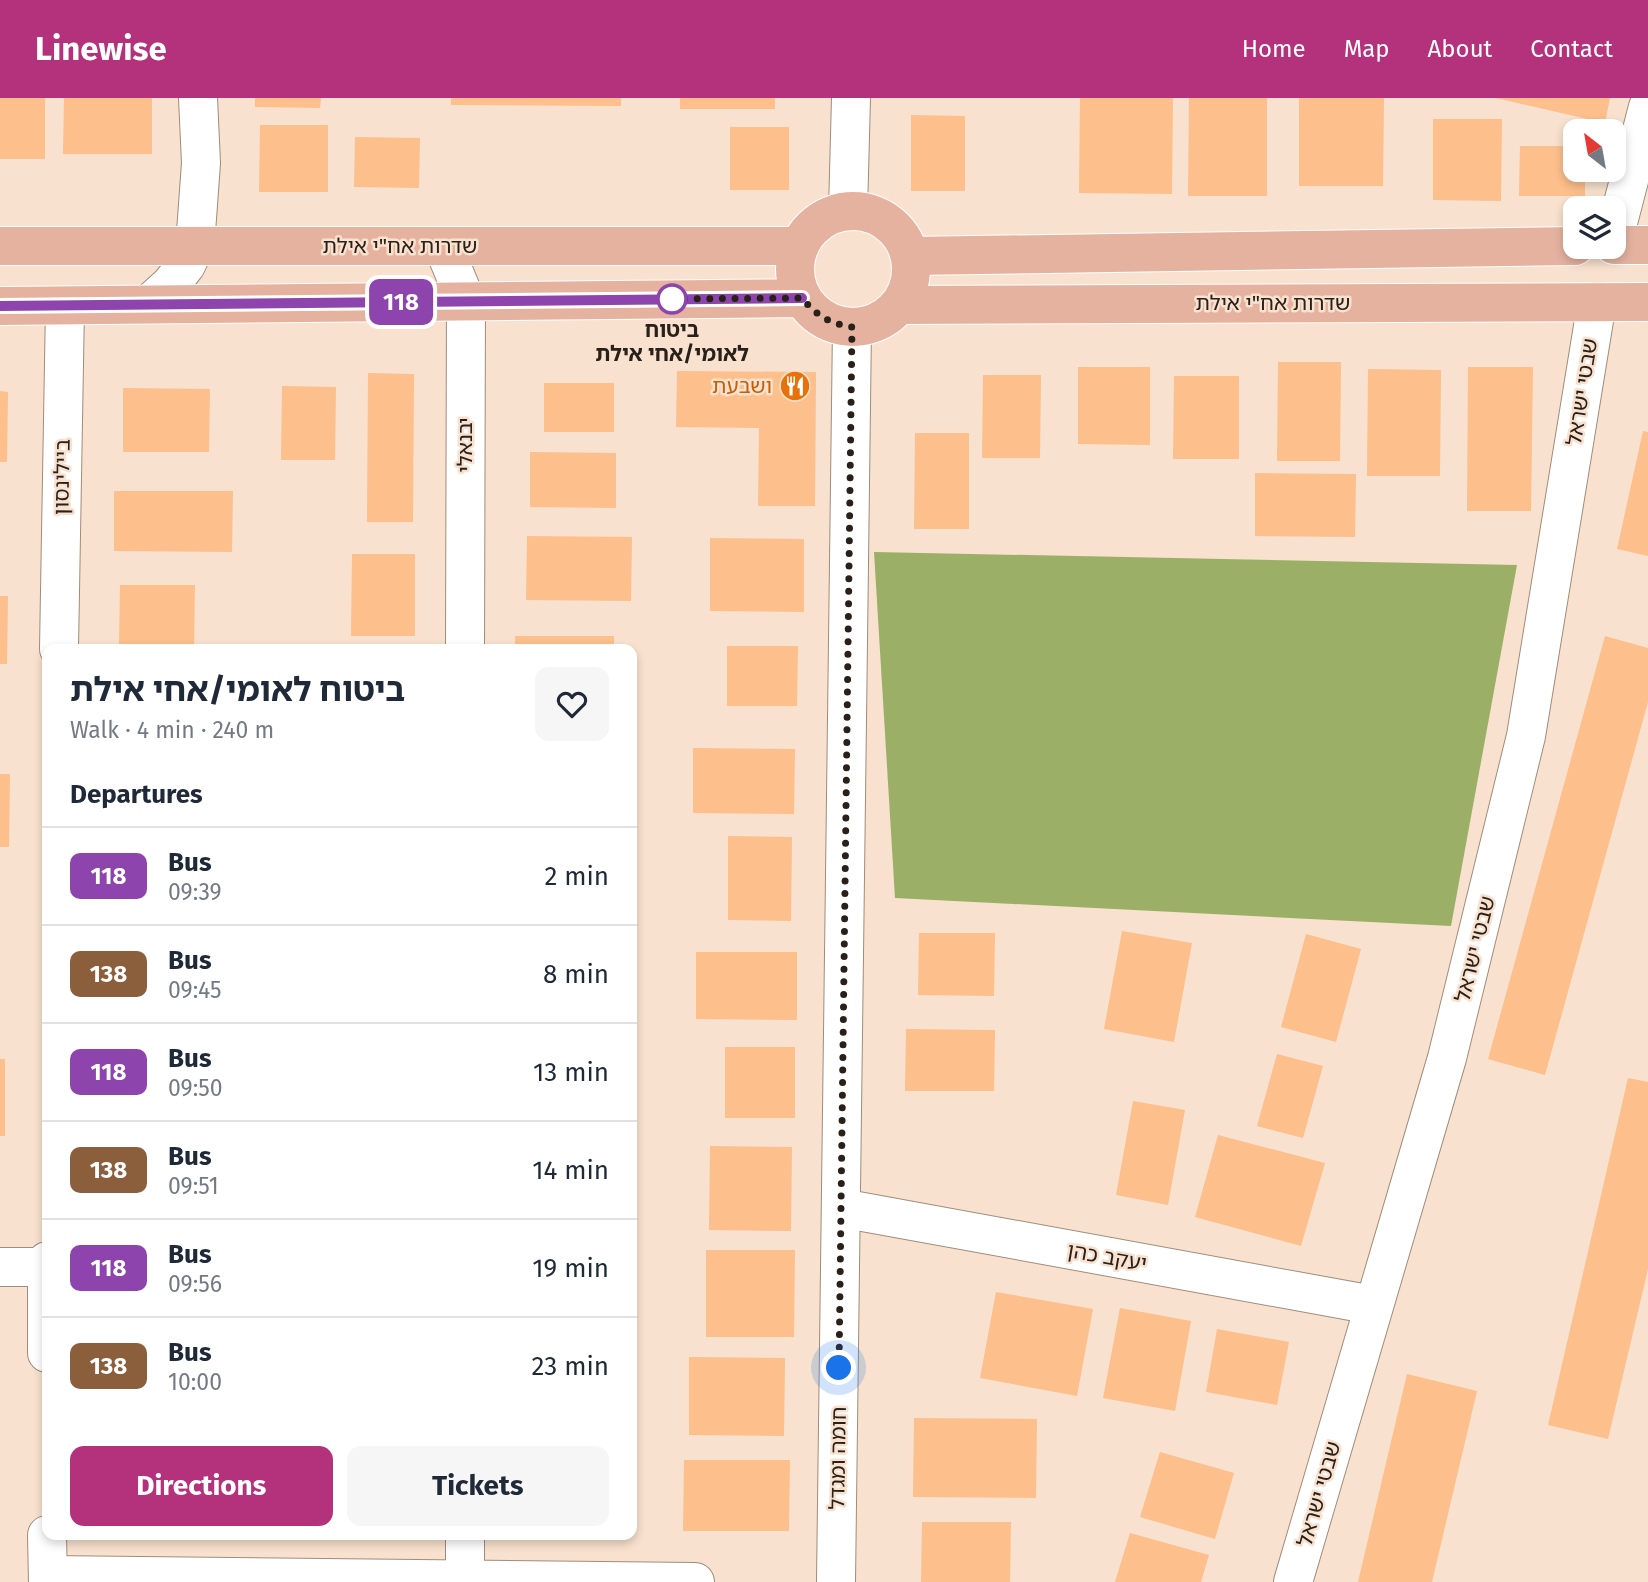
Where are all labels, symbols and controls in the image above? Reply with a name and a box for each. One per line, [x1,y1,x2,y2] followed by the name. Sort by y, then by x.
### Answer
[35,29,167,69] text: Linewise
[1242,35,1306,63] text: Home
[1344,35,1390,63] text: Map
[1428,35,1492,63] text: About
[1530,35,1613,63] text: Contact
[1563,119,1626,182] north arrow
[1563,119,1626,259] map controls
[1563,196,1626,259] button: layers
[323,233,477,259] street label: שדרות אח"י אילת
[361,279,441,325] line badge: 118
[657,284,687,314] marker: ביטוח לאומי/אחי אילת
[383,288,419,316] text: 118
[1196,290,1350,316] street label: שדרות אח"י אילת
[595,317,749,367] place label: ביטוח לאומי/אחי אילת
[1561,336,1603,448] street label: שבטי ישראל
[778,369,812,403] restaurant icon: ושבעת
[712,373,772,399] place label: ושבעת
[452,417,478,473] street label: יבנאלי
[48,439,76,515] street label: ביילינסון
[535,667,609,741] button: heart
[70,670,405,710] text: ביטוח לאומי/אחי אילת
[70,716,274,744] text: Walk · 4 min · 240 m
[70,779,203,810] text: Departures
[168,847,211,878] text: Bus
[544,861,609,892] text: 2 min
[91,862,126,890] text: 118
[168,878,222,906] text: 09:39
[1449,893,1501,1005] street label: שבטי ישראל
[168,945,211,976] text: Bus
[543,959,609,990] text: 8 min
[90,960,127,988] text: 138
[168,976,222,1004] text: 09:45
[168,1043,211,1074] text: Bus
[533,1057,609,1088] text: 13 min
[91,1058,126,1086] text: 118
[168,1074,223,1102] text: 09:50
[168,1141,211,1172] text: Bus
[532,1155,609,1186] text: 14 min
[90,1156,127,1184] text: 138
[168,1172,219,1200] text: 09:51
[1065,1237,1149,1277] street label: יעקב כהן
[168,1239,211,1270] text: Bus
[532,1253,609,1284] text: 19 min
[91,1254,126,1282] text: 118
[168,1270,222,1298] text: 09:56
[168,1337,211,1368] text: Bus
[821,1350,856,1385] your location
[532,1351,609,1382] text: 23 min
[90,1352,127,1380] text: 138
[168,1368,222,1396] text: 10:00
[824,1406,852,1510] street label: חומה ומגדל
[1292,1438,1346,1550] street label: שבטי ישראל
[70,1446,333,1526] button: Directions
[347,1446,609,1526] button: Tickets

